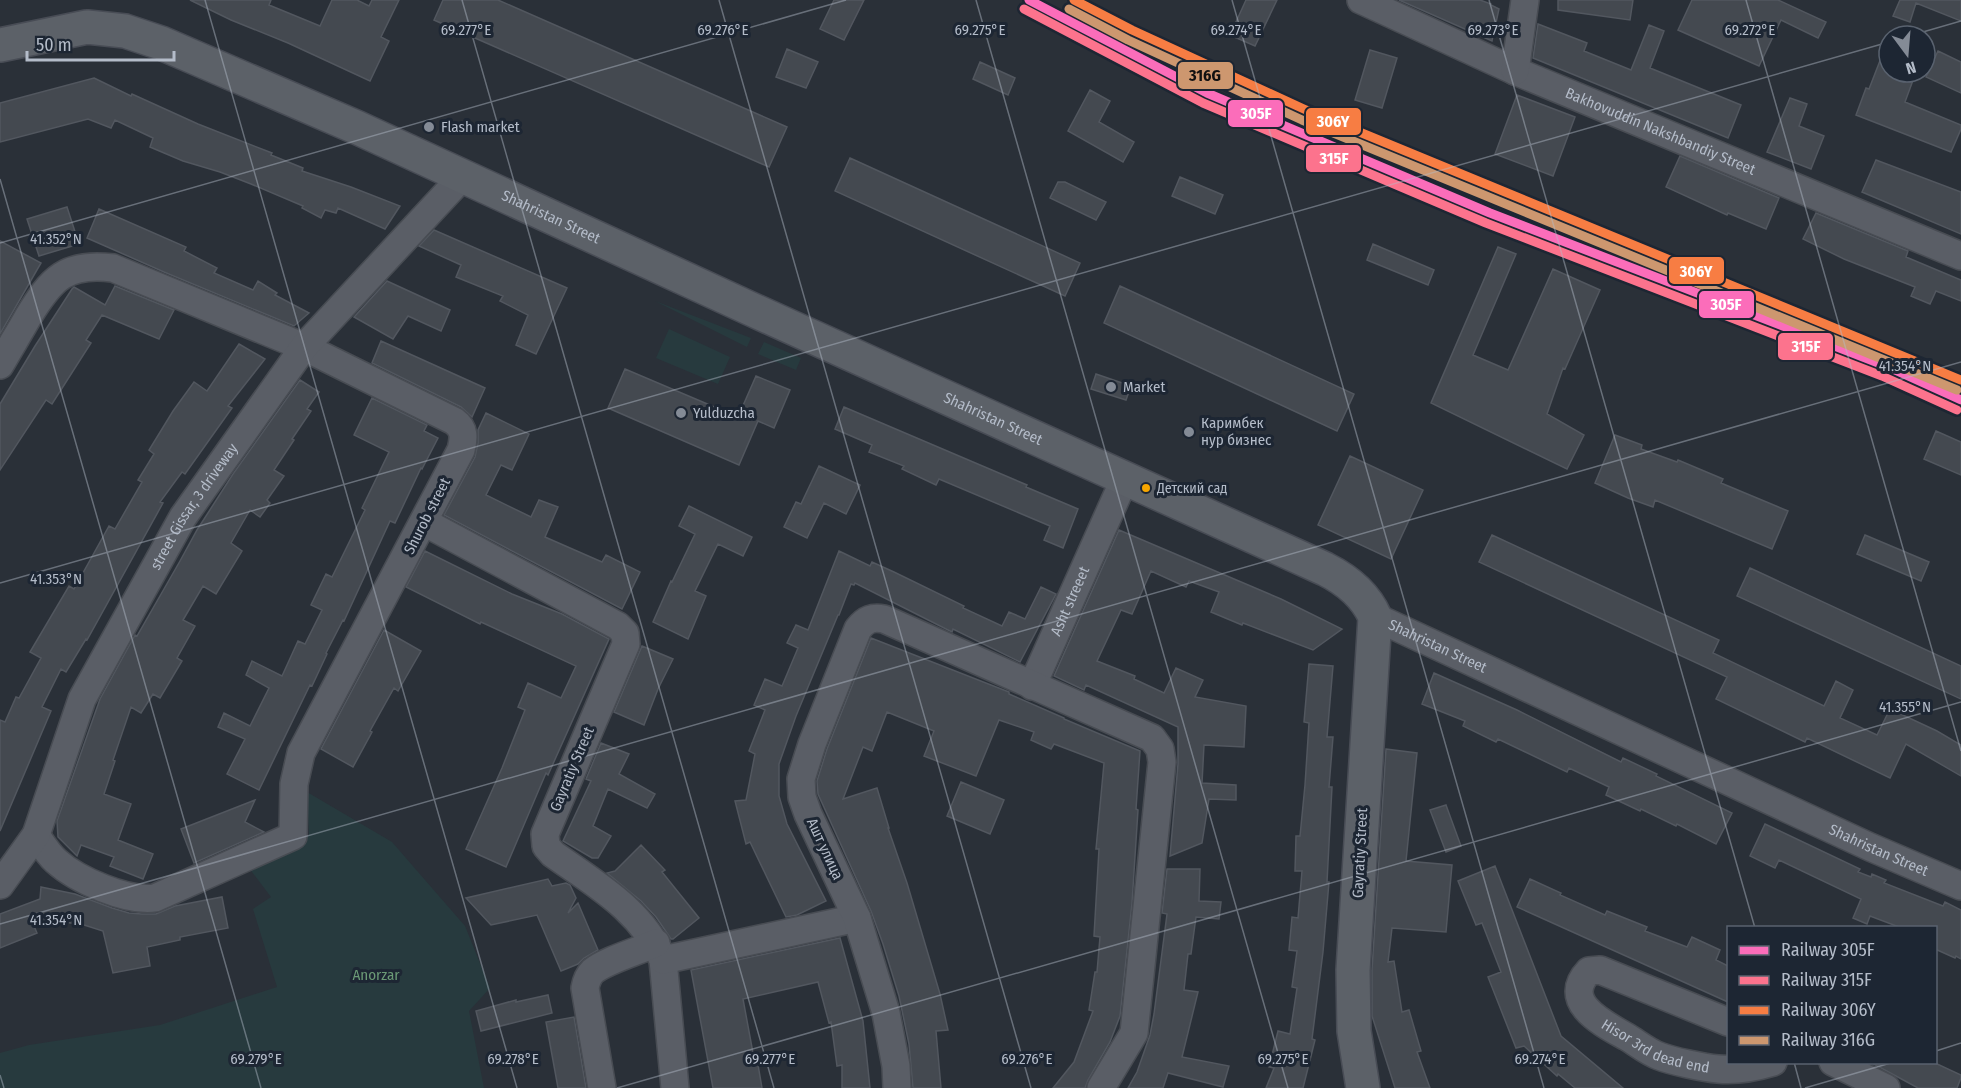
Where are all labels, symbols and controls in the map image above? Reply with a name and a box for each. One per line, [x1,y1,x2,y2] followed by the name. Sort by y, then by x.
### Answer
[441,21,491,39] text: 69.277°E
[697,21,749,39] text: 69.276°E
[955,21,1005,39] text: 69.275°E
[1210,21,1262,39] text: 69.274°E
[1467,21,1519,39] text: 69.273°E
[1725,21,1775,39] text: 69.272°E
[27,24,174,62] scale bar
[1877,24,1937,84] north arrow
[36,34,72,56] text: 50 m
[1904,57,1918,78] text: N
[1177,61,1234,90] line badge: 316G
[1188,66,1221,85] text: 316G
[1563,84,1758,179] street label: Bakhovuddin Nakshbandiy Street
[1227,99,1284,128] line badge: 305F
[1239,104,1272,123] text: 305F
[1305,107,1362,136] line badge: 306Y
[1316,112,1350,131] text: 306Y
[441,118,520,136] place label: Flash market
[422,120,436,134] marker: Flash market
[1305,144,1362,173] line badge: 315F
[1319,149,1348,168] text: 315F
[499,186,603,247] street label: Shahristan Street
[30,230,82,248] text: 41.352°N
[1668,256,1725,285] line badge: 306Y
[1679,262,1713,281] text: 306Y
[1698,290,1755,319] line badge: 305F
[1709,295,1742,314] text: 305F
[1777,332,1834,361] line badge: 315F
[1791,337,1820,356] text: 315F
[1879,357,1931,375] text: 41.354°N
[1123,378,1166,396] place label: Market
[1104,380,1118,394] marker: Market
[941,388,1045,449] street label: Shahristan Street
[693,404,755,422] place label: Yulduzcha
[674,406,688,420] marker: Yulduzcha
[1201,414,1272,449] place label: Каримбек нур бизнес
[1182,425,1196,439] marker: Каримбек нур бизнес
[146,440,242,573] street label: street Gissar, 3 driveway
[400,475,454,557] street label: Shurob street
[1156,480,1227,497] place label: Детский сад
[1140,482,1152,494] marker: Детский сад
[1047,564,1093,639] street label: Asht streeet
[30,570,82,588] text: 41.353°N
[1385,615,1490,677] street label: Shahristan Street
[1879,698,1931,716] text: 41.355°N
[546,724,598,814] street label: Gayratiy Street
[1349,807,1371,899] street label: Gayratiy Street
[803,815,847,883] street label: Ашт улица
[1826,820,1931,880] street label: Shahristan Street
[30,911,82,929] text: 41.354°N
[1727,926,1937,1064] legend
[1781,939,1875,961] text: Railway 305F
[352,966,400,984] park label: Anorzar
[1781,969,1872,991] text: Railway 315F
[1781,999,1876,1021] text: Railway 306Y
[1598,1015,1711,1077] street label: Hisor 3rd dead end
[1781,1029,1875,1051] text: Railway 316G
[230,1050,282,1068] text: 69.279°E
[487,1050,539,1068] text: 69.278°E
[745,1050,795,1068] text: 69.277°E
[1001,1050,1053,1068] text: 69.276°E
[1258,1050,1308,1068] text: 69.275°E
[1514,1050,1566,1068] text: 69.274°E

